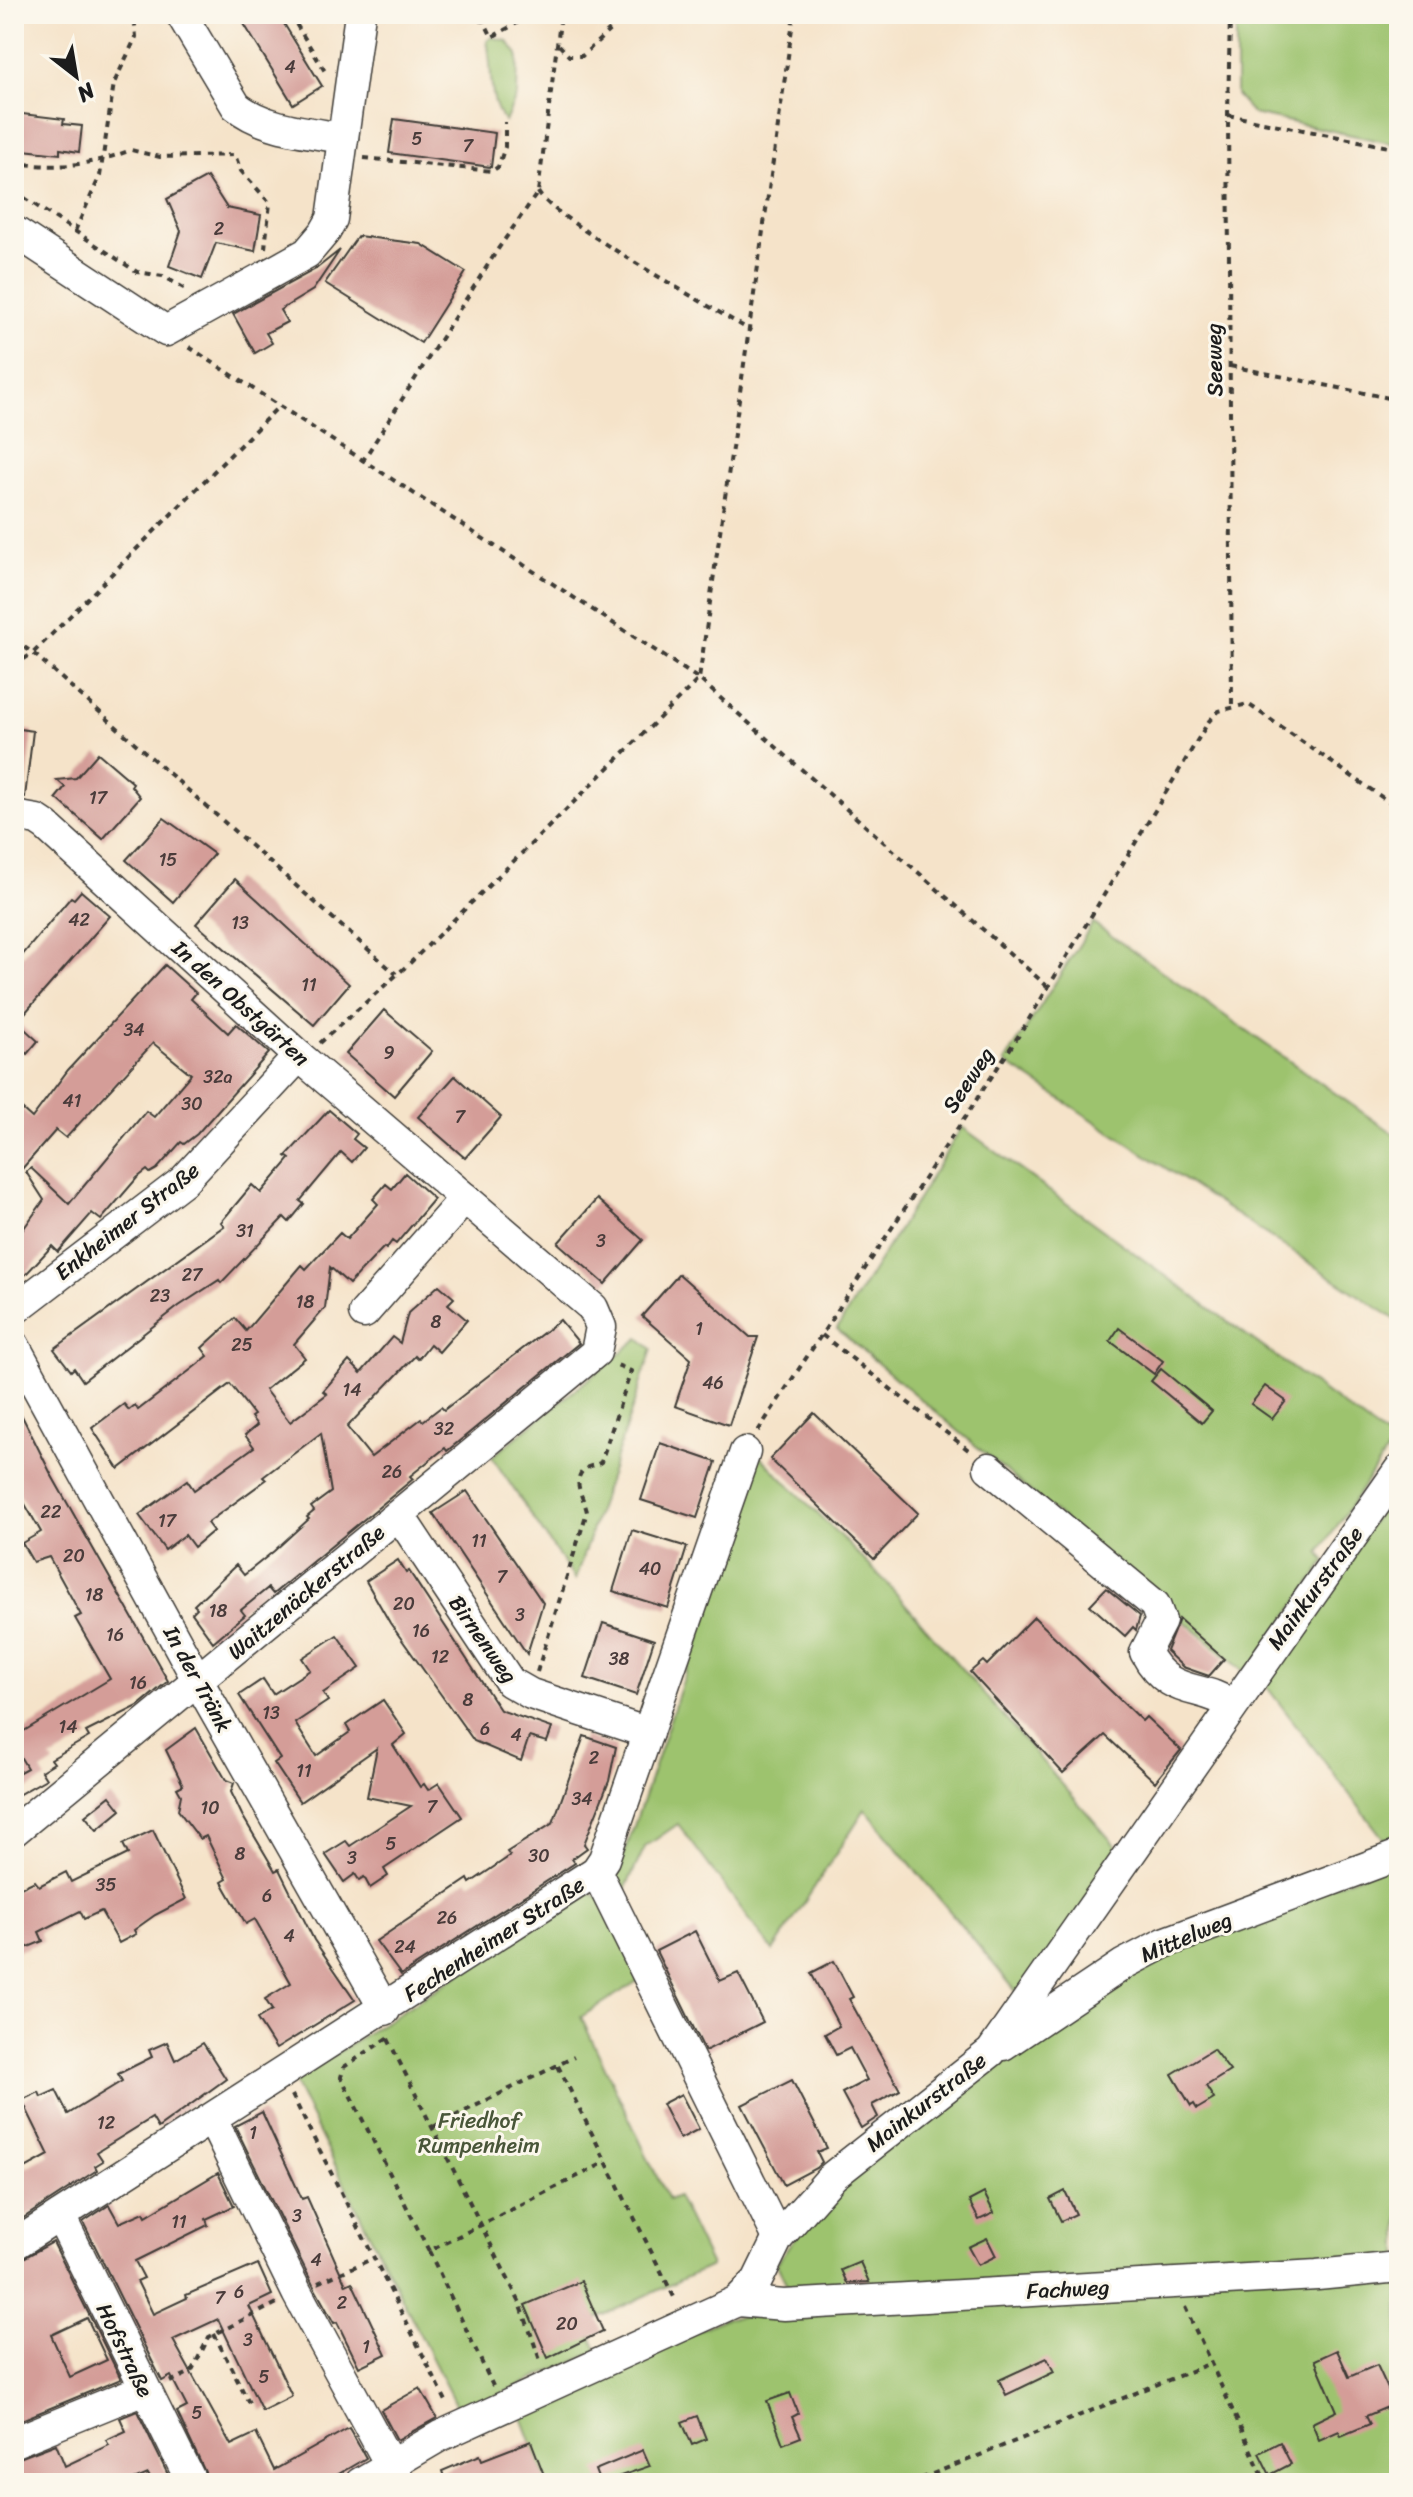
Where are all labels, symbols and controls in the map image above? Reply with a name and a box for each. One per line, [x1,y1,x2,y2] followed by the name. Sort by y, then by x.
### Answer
[36,36,116,116] north arrow
[284,51,296,83] house number: 4
[69,72,103,114] text: N
[412,123,423,155] house number: 5
[463,130,475,162] house number: 7
[214,213,224,245] house number: 2
[1194,323,1234,397] street label: Seeweg
[89,782,109,814] house number: 17
[159,844,177,876] house number: 15
[68,904,90,936] house number: 42
[231,907,249,939] house number: 13
[162,929,319,1076] street label: In den Obstgärten
[301,969,317,1001] house number: 11
[123,1014,145,1046] house number: 34
[383,1037,395,1069] house number: 9
[931,1039,1005,1121] street label: Seeweg
[203,1061,233,1093] house number: 32a
[63,1085,82,1117] house number: 41
[181,1088,203,1120] house number: 30
[455,1101,467,1133] house number: 7
[46,1151,208,1291] street label: Enkheimer Straße
[236,1215,254,1247] house number: 31
[596,1225,606,1257] house number: 3
[182,1259,204,1291] house number: 27
[150,1280,170,1312] house number: 23
[296,1286,314,1318] house number: 18
[431,1306,442,1338] house number: 8
[695,1313,703,1345] house number: 1
[231,1329,253,1361] house number: 25
[702,1367,724,1399] house number: 46
[343,1374,361,1406] house number: 14
[434,1413,454,1445] house number: 32
[382,1456,402,1488] house number: 26
[41,1496,61,1528] house number: 22
[158,1505,178,1537] house number: 17
[218,1514,394,1670] street label: Waitzenäckerstraße
[1256,1518,1374,1658] street label: Mainkurstraße
[471,1525,487,1557] house number: 11
[63,1540,85,1572] house number: 20
[639,1553,661,1585] house number: 40
[497,1561,509,1593] house number: 7
[85,1579,103,1611] house number: 18
[438,1586,528,1692] street label: Birnenweg
[393,1588,415,1620] house number: 20
[209,1595,227,1627] house number: 18
[515,1599,525,1631] house number: 3
[412,1615,430,1647] house number: 16
[152,1617,244,1740] street label: In der Tränk
[106,1619,124,1651] house number: 16
[431,1641,449,1673] house number: 12
[609,1643,630,1675] house number: 38
[129,1667,147,1699] house number: 16
[463,1684,474,1716] house number: 8
[262,1697,280,1729] house number: 13
[59,1711,77,1743] house number: 14
[480,1713,490,1745] house number: 6
[510,1719,522,1751] house number: 4
[589,1742,599,1774] house number: 2
[296,1755,312,1787] house number: 11
[571,1783,593,1815] house number: 34
[427,1791,439,1823] house number: 7
[200,1792,220,1824] house number: 10
[386,1828,397,1860] house number: 5
[235,1838,246,1870] house number: 8
[528,1840,550,1872] house number: 30
[347,1842,357,1874] house number: 3
[395,1865,593,2013] street label: Fechenheimer Straße
[96,1869,116,1901] house number: 35
[262,1880,272,1912] house number: 6
[1134,1900,1238,1974] street label: Mittelweg
[437,1902,457,1934] house number: 26
[283,1920,295,1952] house number: 4
[394,1931,416,1963] house number: 24
[857,2042,995,2162] street label: Mainkurstraße
[418,2101,540,2165] park label: Friedhof Rumpenheim
[97,2107,115,2139] house number: 12
[249,2117,257,2149] house number: 1
[292,2200,302,2232] house number: 3
[171,2206,187,2238] house number: 11
[310,2244,322,2276] house number: 4
[1025,2267,1111,2311] street label: Fachweg
[234,2276,244,2308] house number: 6
[215,2282,227,2314] house number: 7
[337,2287,347,2319] house number: 2
[85,2296,165,2404] street label: Hofstraße
[556,2308,578,2340] house number: 20
[243,2324,253,2356] house number: 3
[362,2331,370,2363] house number: 1
[259,2361,270,2393] house number: 5
[192,2397,203,2429] house number: 5

